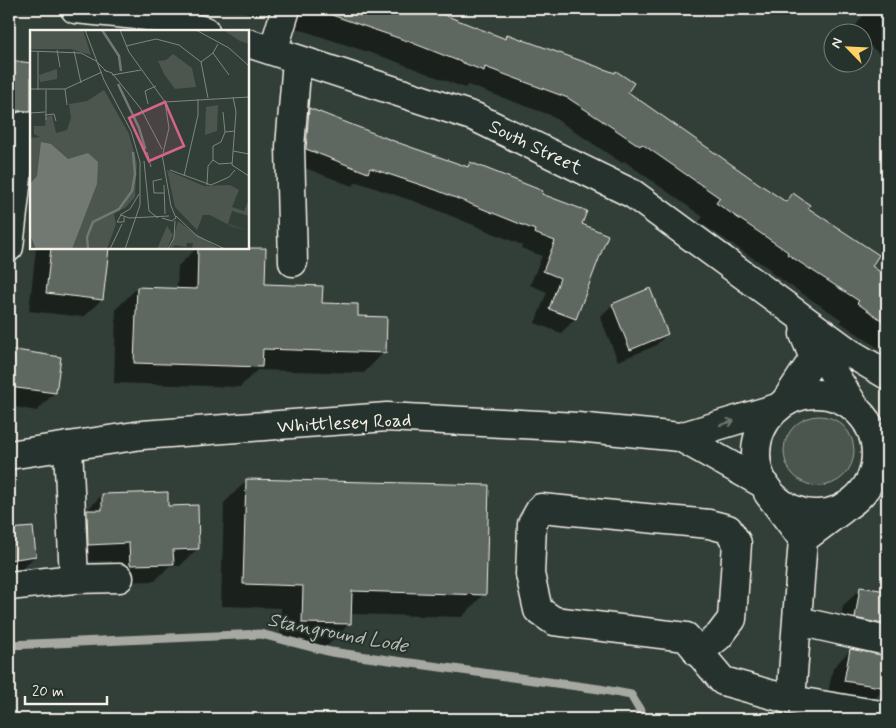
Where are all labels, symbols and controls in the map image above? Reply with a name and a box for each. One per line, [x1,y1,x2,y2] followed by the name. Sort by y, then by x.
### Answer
[824,22,874,72] north arrow
[30,30,249,249] inset map
[827,35,847,51] text: N
[485,114,586,181] street label: South Street
[276,408,412,439] street label: Whittlesey Road
[718,417,734,427] one-way arrow
[265,607,411,660] water label: Stanground Lode
[25,673,108,705] scale bar
[32,682,64,702] text: 20 m

